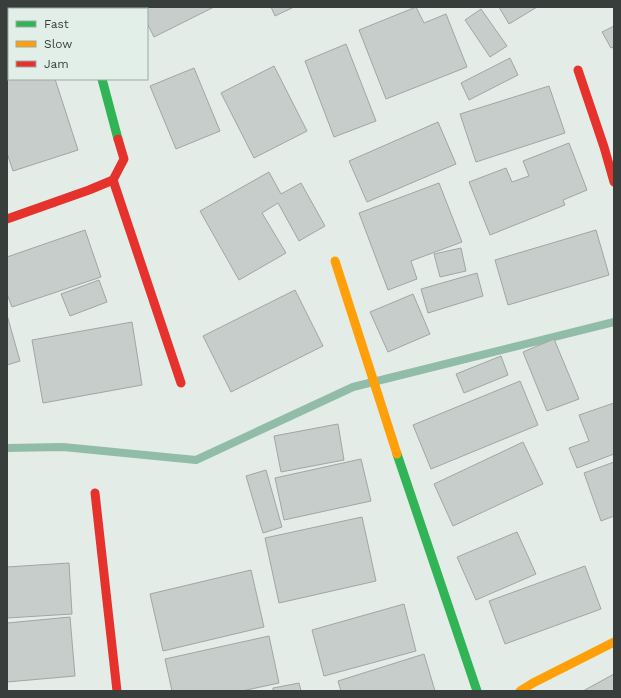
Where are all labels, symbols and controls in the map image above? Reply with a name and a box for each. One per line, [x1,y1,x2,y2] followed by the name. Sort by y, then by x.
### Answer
[8,8,148,80] legend
[44,17,69,31] text: Fast
[44,37,72,51] text: Slow
[44,57,69,71] text: Jam

